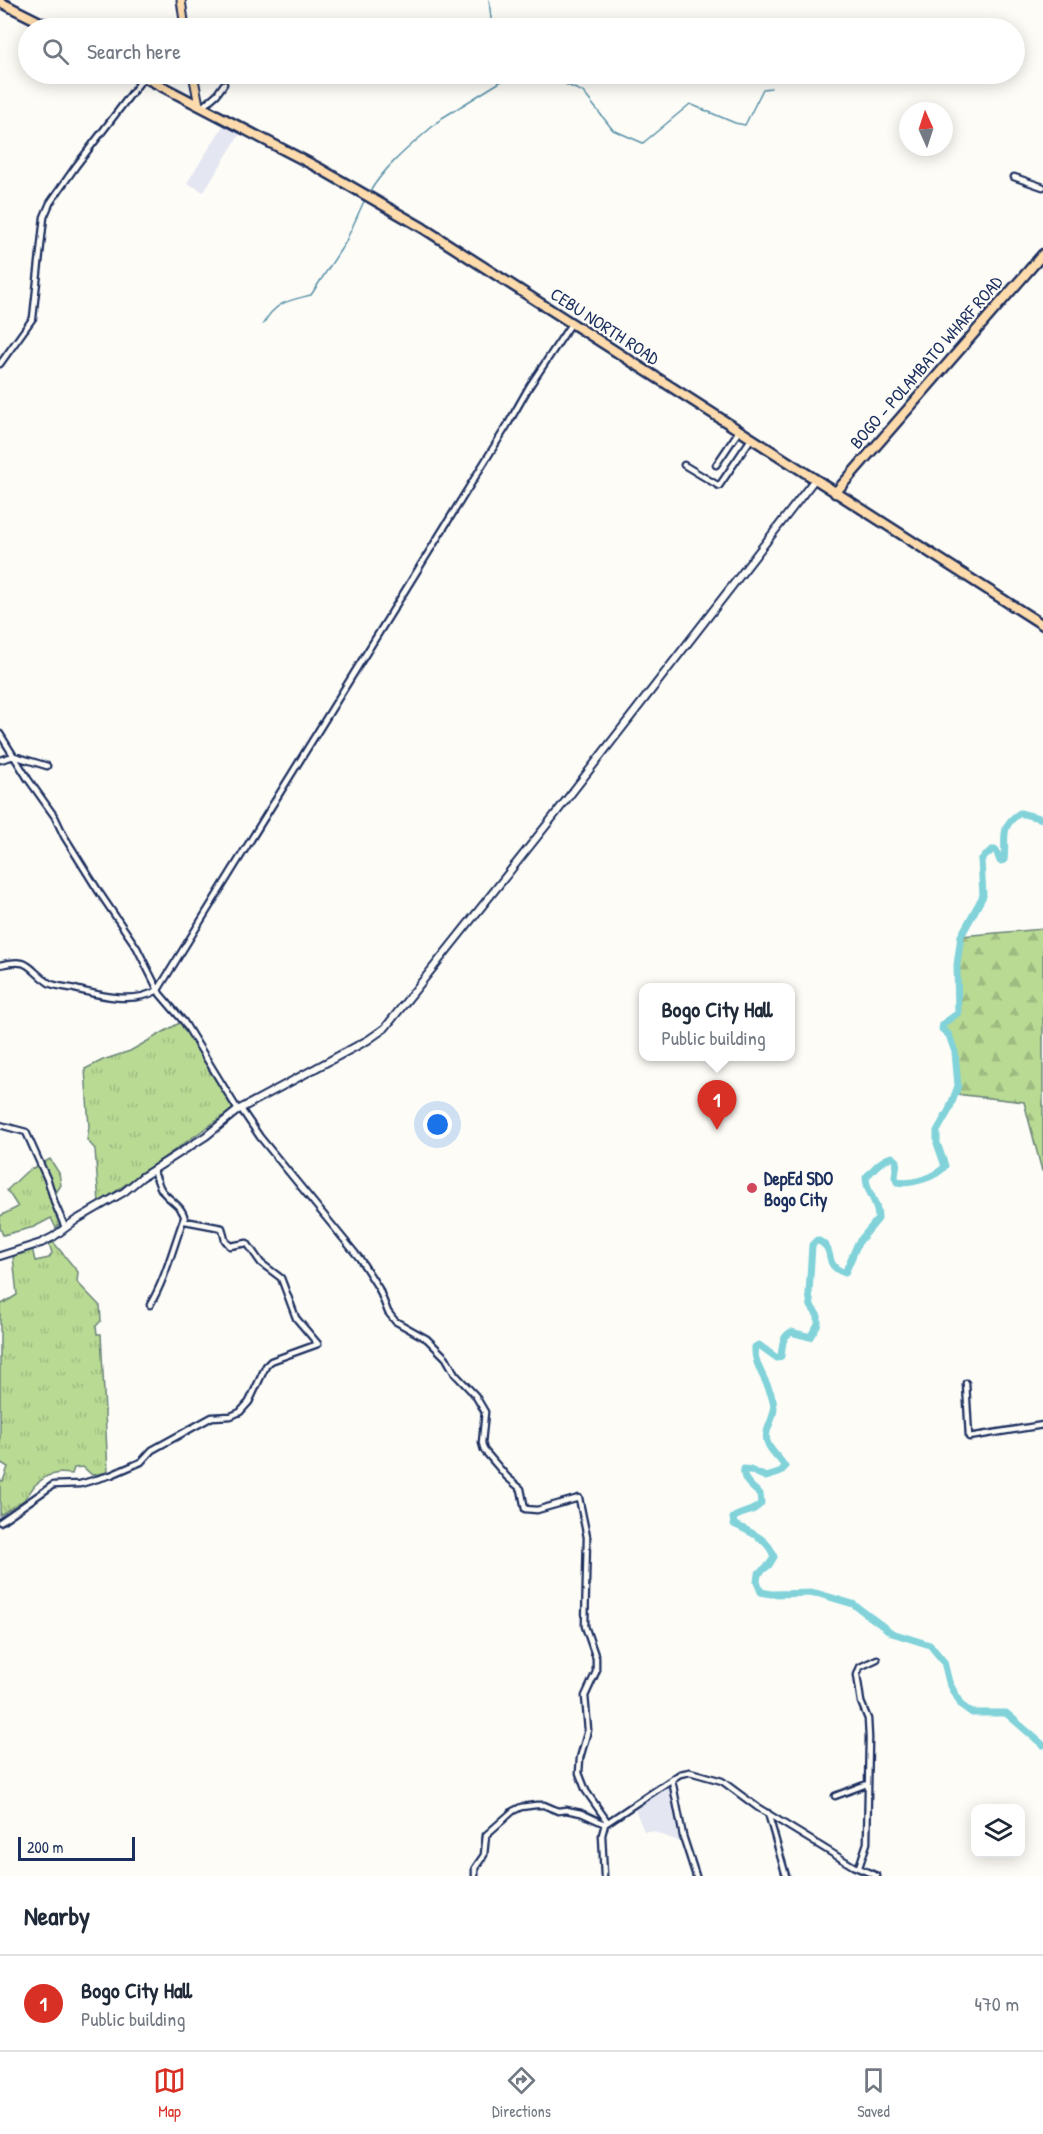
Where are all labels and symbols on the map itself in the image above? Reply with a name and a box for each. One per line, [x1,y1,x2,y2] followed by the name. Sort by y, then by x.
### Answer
[899,102,953,156] north arrow
[844,270,1008,454] street label: BOGO – POLAMBATO WHARF ROAD
[546,281,665,371] street label: CEBU NORTH ROAD
[698,1080,736,1130] pin: 1
[423,1110,452,1139] your location
[764,1166,833,1213] place label: DepEd SDO Bogo City
[745,1181,759,1195] marker: DepEd SDO Bogo City
[18,1834,135,1862] scale bar

